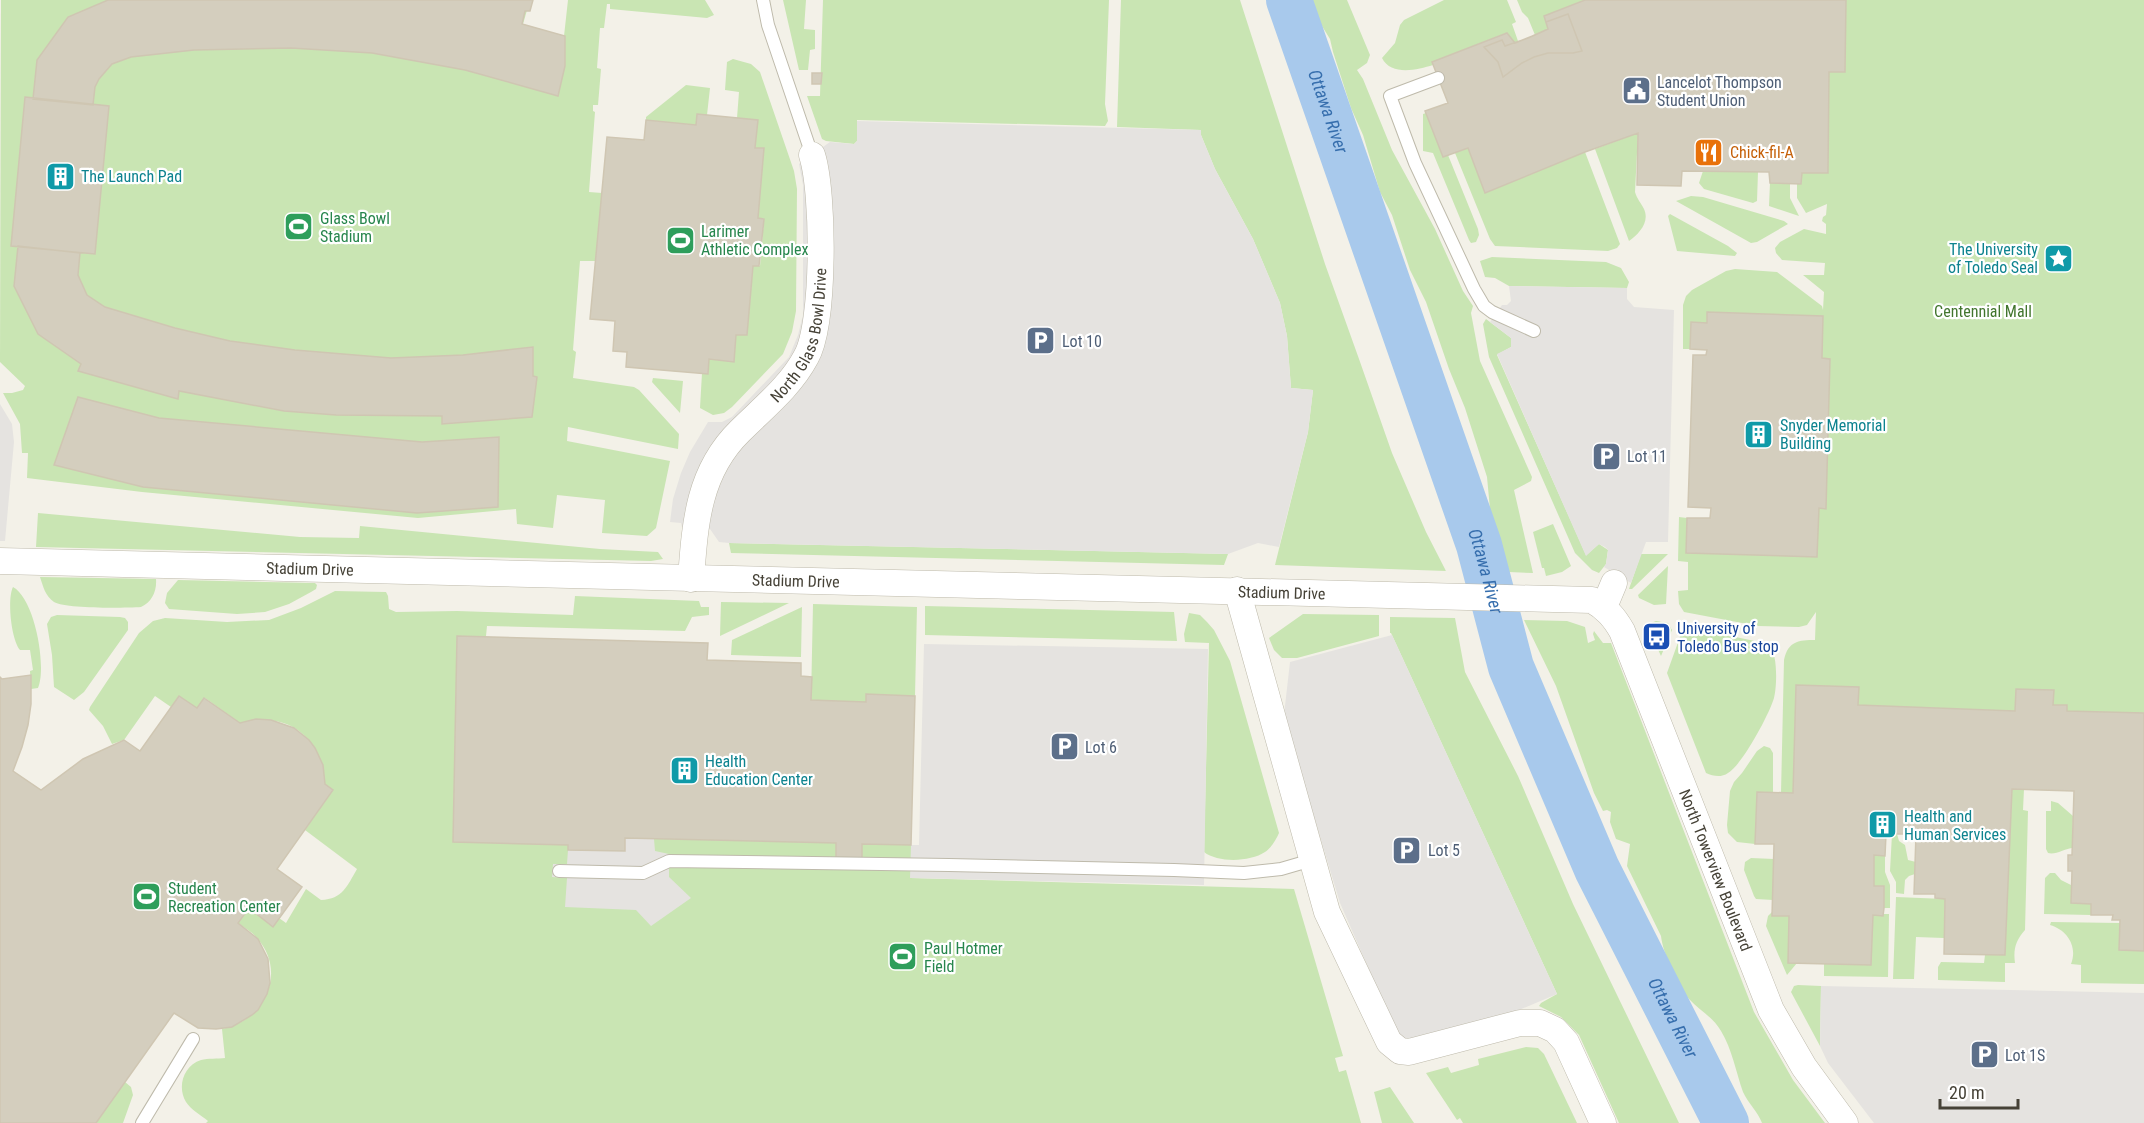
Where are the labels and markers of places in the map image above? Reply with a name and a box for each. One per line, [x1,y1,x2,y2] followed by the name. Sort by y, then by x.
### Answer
[1657,73,1782,110] place label: Lancelot Thompson Student Union
[1620,75,1652,107] public building icon: Lancelot Thompson Student Union
[1693,136,1725,168] restaurant icon: Chick-fil-A
[1730,143,1794,162] place label: Chick-fil-A
[44,160,76,192] building icon: The Launch Pad
[81,167,182,186] place label: The Launch Pad
[320,209,390,246] place label: Glass Bowl Stadium
[283,211,315,243] sports icon: Glass Bowl Stadium
[701,222,808,259] place label: Larimer Athletic Complex
[664,224,696,256] sports icon: Larimer Athletic Complex
[1948,240,2038,277] place label: The University of Toledo Seal
[2043,242,2075,274] place icon: The University of Toledo Seal
[1025,325,1057,357] parking icon: Lot 10
[1062,332,1102,351] place label: Lot 10
[1780,416,1886,453] place label: Snyder Memorial Building
[1743,418,1775,450] building icon: Snyder Memorial Building
[1590,440,1622,472] parking icon: Lot 11
[1627,447,1667,466] place label: Lot 11
[1677,619,1779,656] place label: University of Toledo Bus stop
[1640,621,1672,653] bus stop icon: University of Toledo Bus stop
[1048,731,1080,763] parking icon: Lot 6
[1085,738,1117,757] place label: Lot 6
[705,752,813,789] place label: Health Education Center
[668,754,700,786] building icon: Health Education Center
[1904,807,2006,844] place label: Health and Human Services
[1867,809,1899,841] building icon: Health and Human Services
[1391,834,1423,866] parking icon: Lot 5
[1428,841,1460,860] place label: Lot 5
[168,879,281,916] place label: Student Recreation Center
[131,881,163,913] sports icon: Student Recreation Center
[924,939,1003,976] place label: Paul Hotmer Field
[887,941,919,973] sports icon: Paul Hotmer Field
[1968,1039,2000,1071] parking icon: Lot 1S
[2005,1046,2045,1065] place label: Lot 1S

